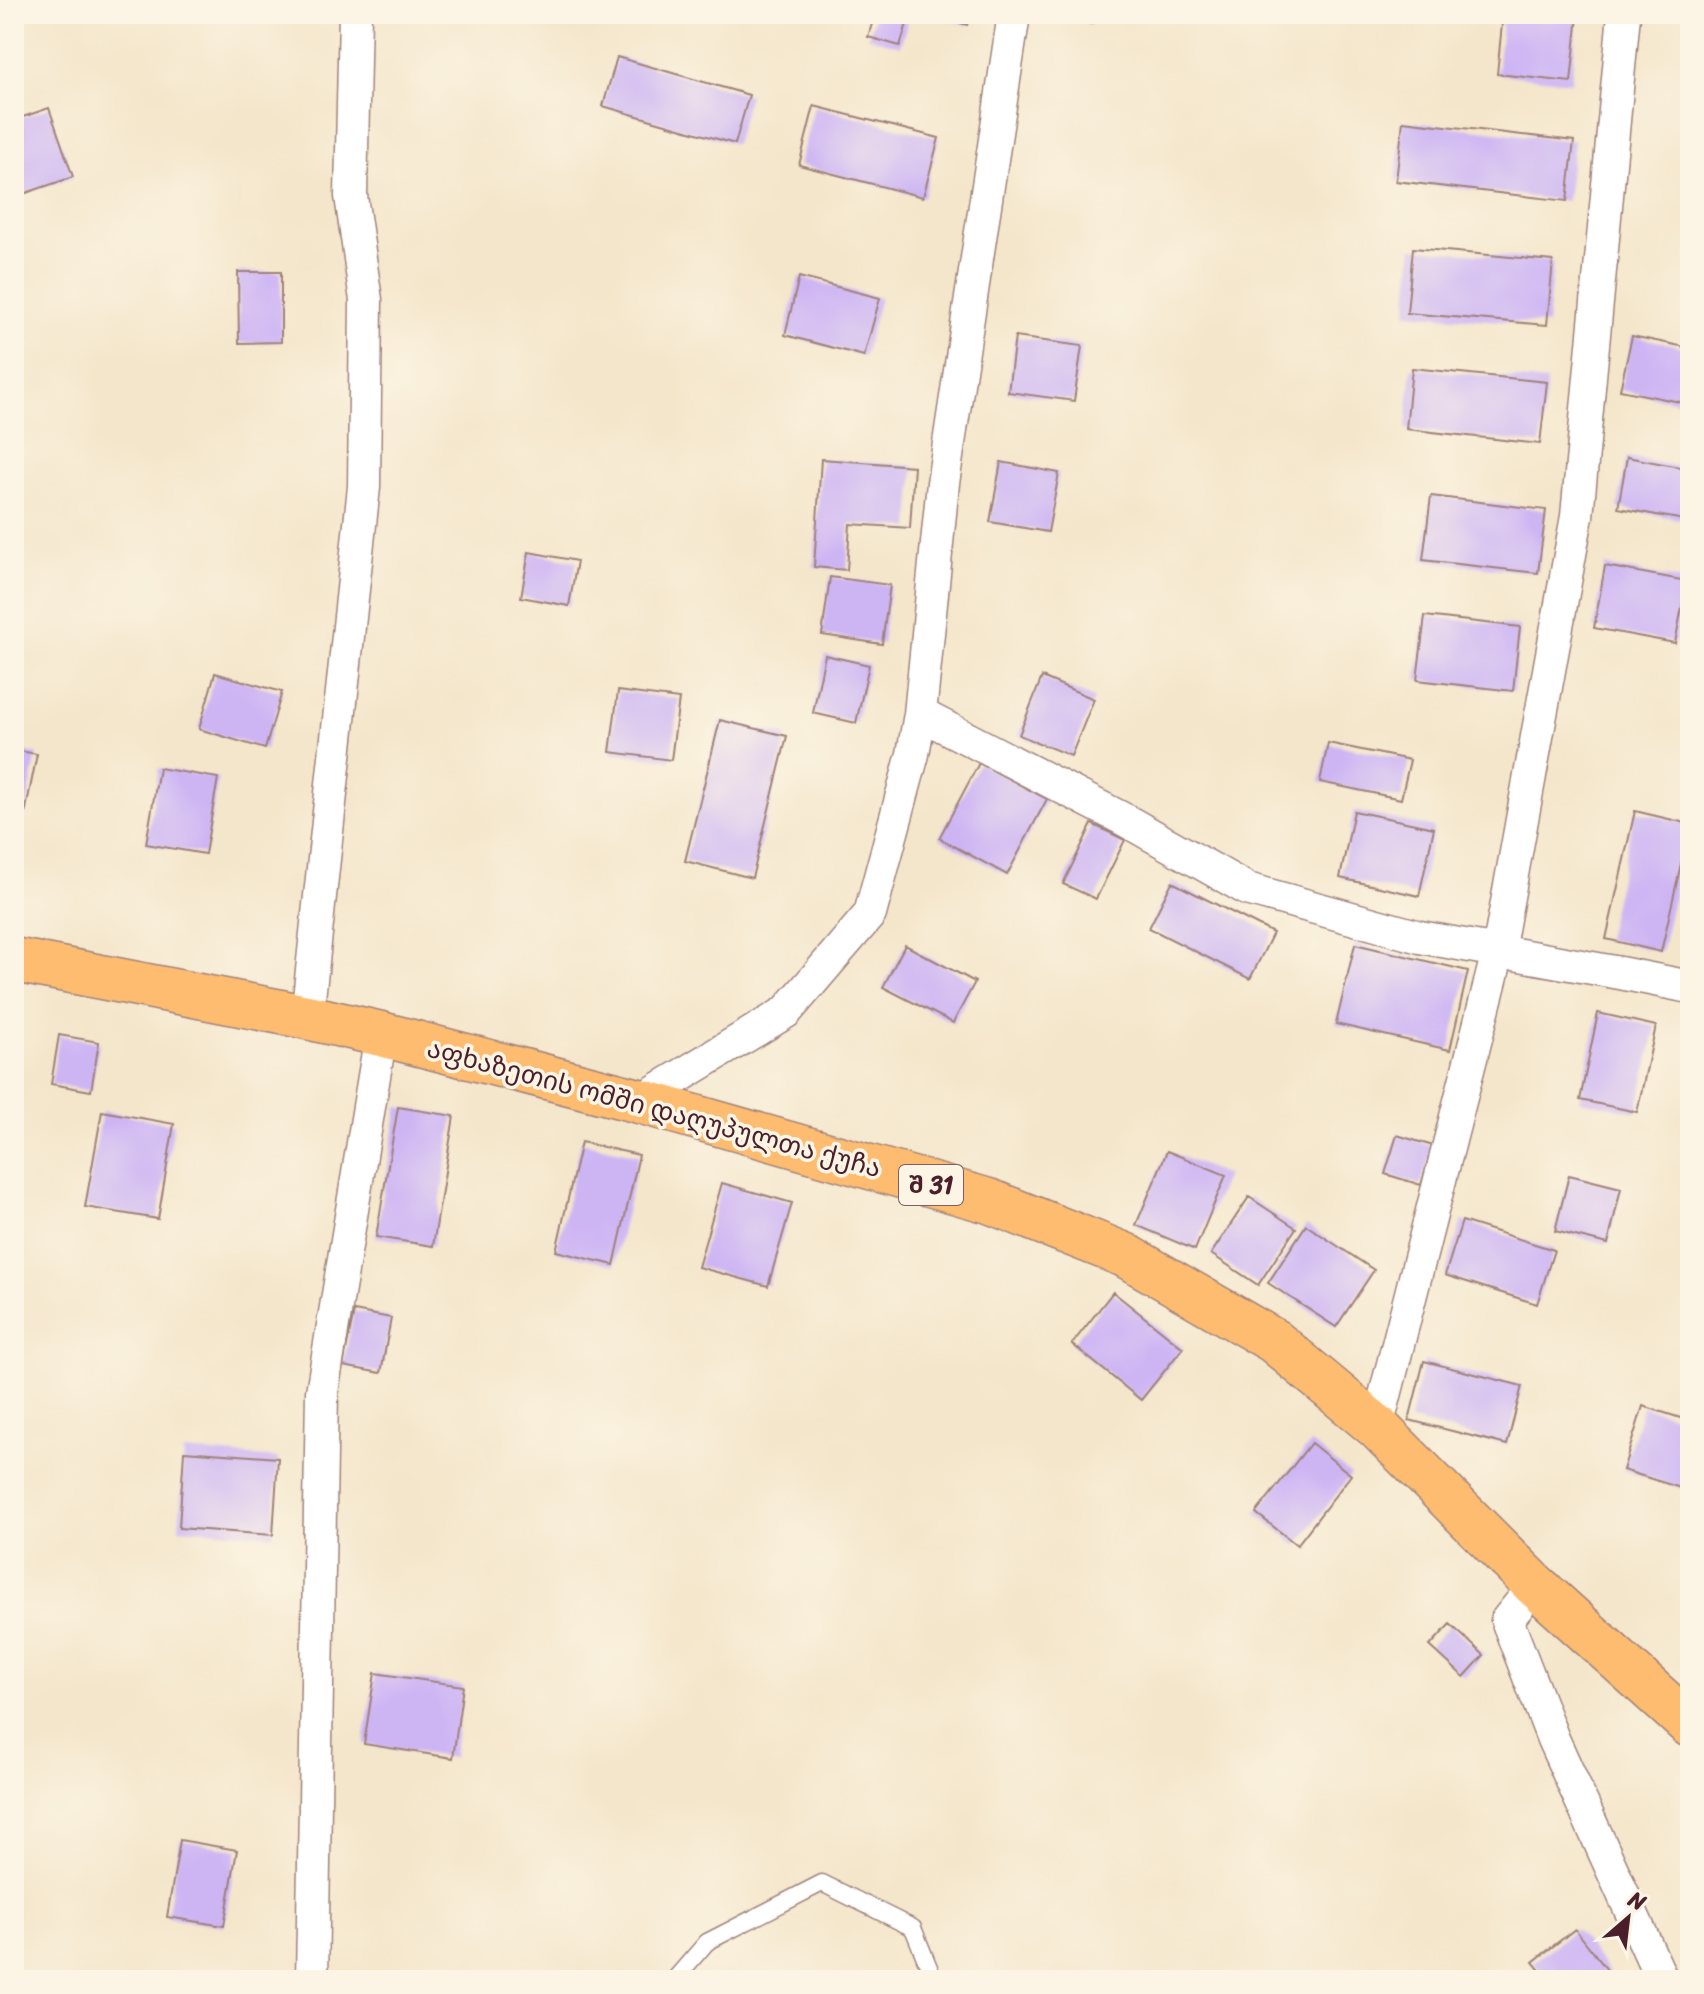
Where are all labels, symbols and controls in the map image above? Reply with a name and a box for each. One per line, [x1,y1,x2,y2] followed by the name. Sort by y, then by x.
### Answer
[422,1025,886,1191] street label: აფხაზეთის ომში დაღუპულთა ქუჩა
[899,1165,963,1205] road number: შ 31
[1588,1878,1668,1958] north arrow
[1620,1880,1654,1922] text: N

